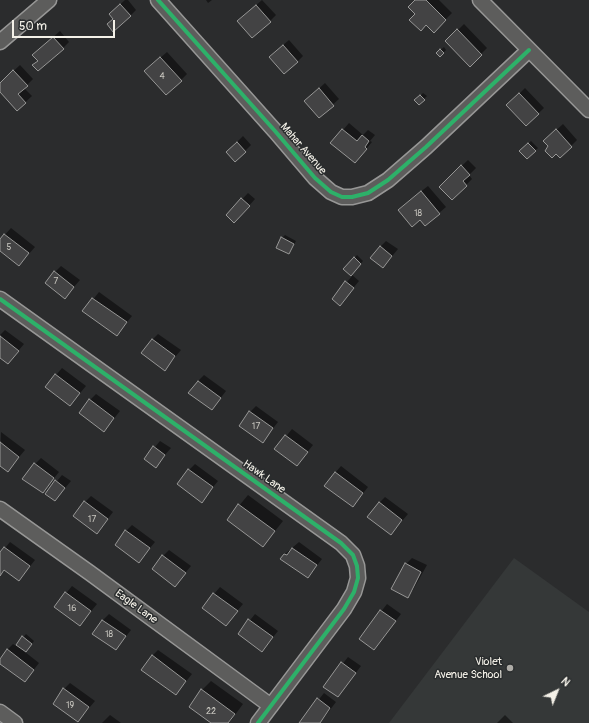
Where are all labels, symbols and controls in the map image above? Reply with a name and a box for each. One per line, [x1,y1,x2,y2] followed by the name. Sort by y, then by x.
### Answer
[14,12,117,38] scale bar
[19,19,47,34] text: 50 m
[159,72,165,82] house number: 4
[277,121,329,177] street label: Mahar Avenue
[414,209,422,219] house number: 18
[7,243,11,253] house number: 5
[54,277,58,287] house number: 7
[252,422,260,432] house number: 17
[240,458,288,496] street label: Hawk Lane
[88,515,96,525] house number: 17
[112,587,160,627] street label: Eagle Lane
[68,604,76,614] house number: 16
[105,630,113,640] house number: 18
[434,655,502,681] place label: Violet Avenue School
[505,663,515,673] marker: Violet Avenue School
[537,671,577,711] north arrow
[558,675,573,689] text: N
[66,701,74,711] house number: 19
[206,707,216,717] house number: 22

